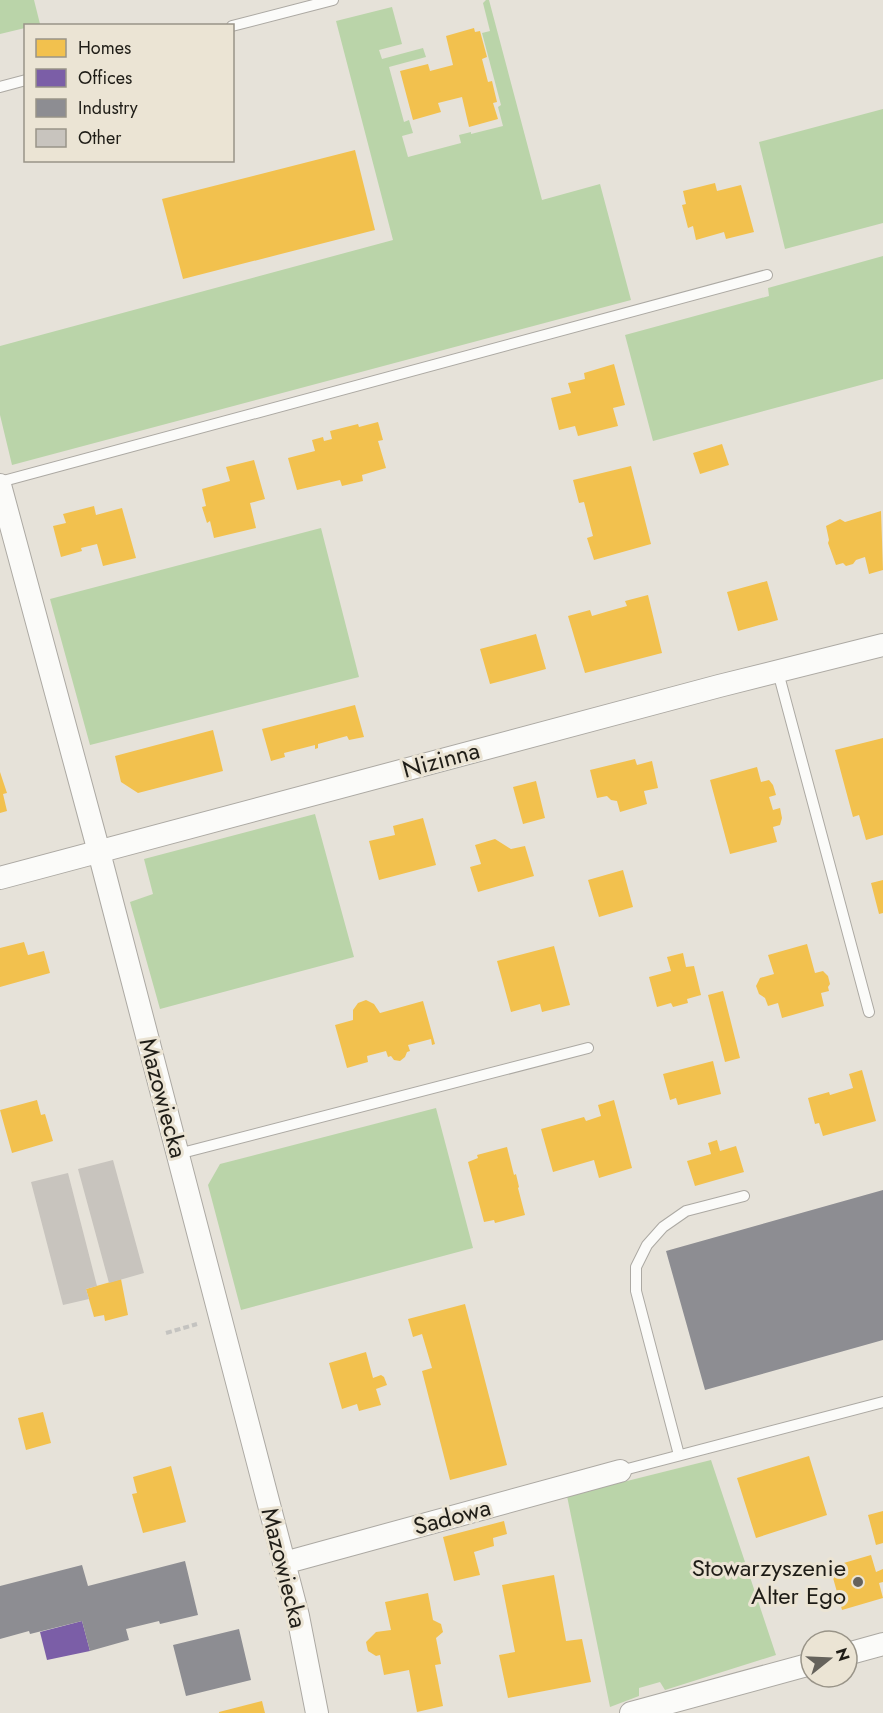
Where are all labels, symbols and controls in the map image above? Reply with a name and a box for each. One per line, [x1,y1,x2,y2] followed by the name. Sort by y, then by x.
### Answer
[24,24,234,162] legend
[78,35,131,61] text: Homes
[78,65,132,91] text: Offices
[78,95,138,121] text: Industry
[78,125,122,151] text: Other
[398,732,483,787] street label: Nizinna
[131,1034,196,1162] street label: Mazowiecka
[409,1489,495,1544] street label: Sadowa
[253,1504,316,1632] street label: Mazowiecka
[692,1550,846,1613] place label: Stowarzyszenie Alter Ego
[851,1575,865,1589] marker: Stowarzyszenie Alter Ego
[799,1629,859,1689] north arrow
[830,1645,856,1664] text: N

